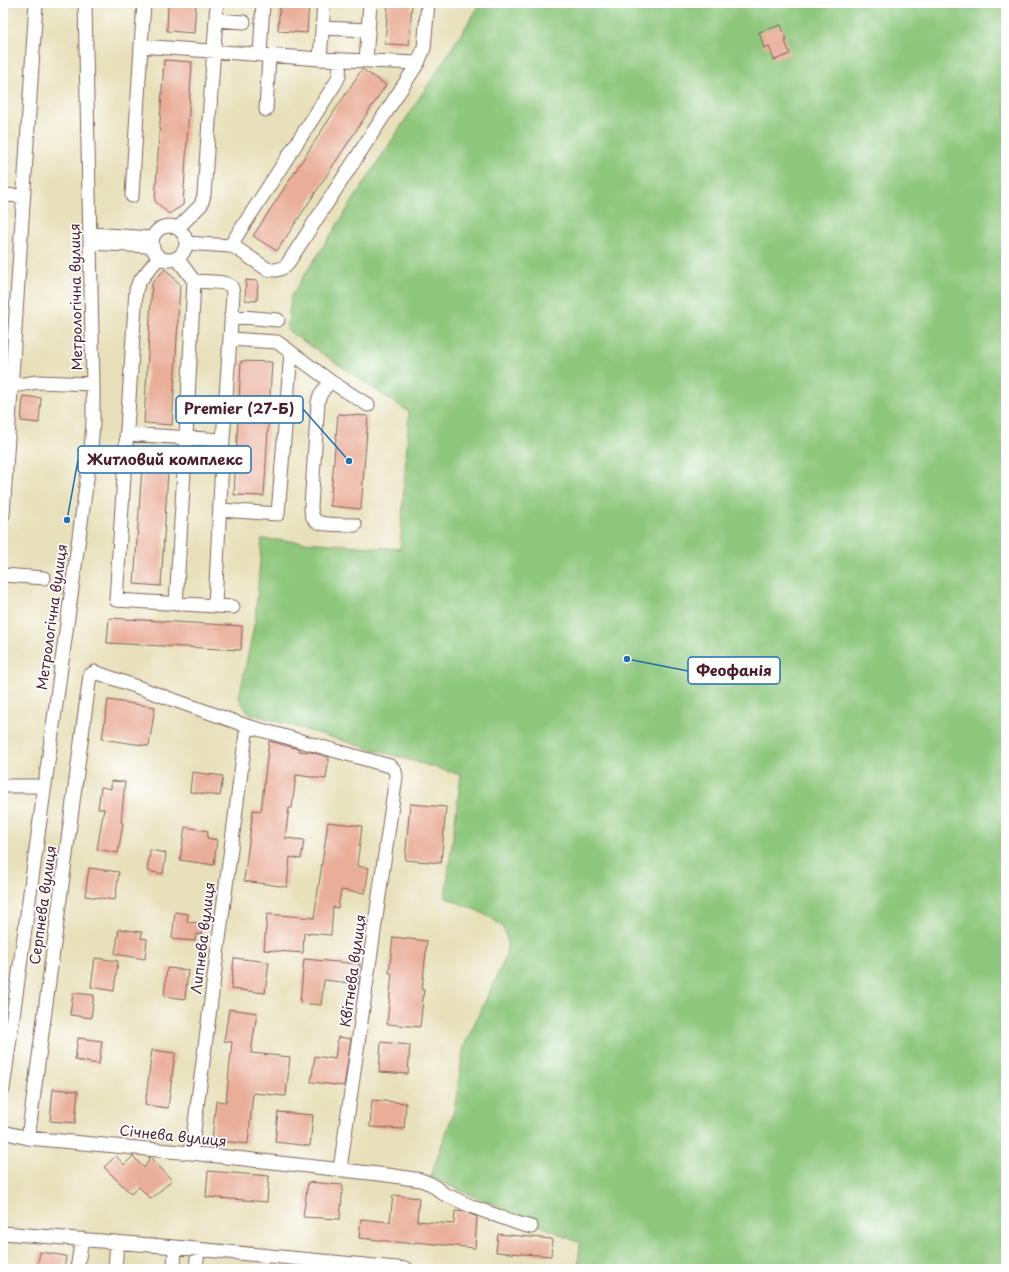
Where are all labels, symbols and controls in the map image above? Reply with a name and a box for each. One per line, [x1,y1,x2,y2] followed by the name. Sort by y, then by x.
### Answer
[64,223,87,371] street label: Метрологічна вулиця
[176,396,303,423] callout: Premier (27-Б)
[184,396,294,419] text: Premier (27-Б)
[78,446,251,473] callout: Житловий комплекс
[87,447,243,470] text: Житловий комплекс
[31,543,72,691] street label: Метрологічна вулиця
[688,657,780,684] callout: Феофанія
[696,658,772,681] text: Феофанія
[24,844,61,966] street label: Серпнева вулиця
[185,881,220,995] street label: Липнева вулиця
[334,913,371,1029] street label: Квітнева вулиця
[118,1119,228,1152] street label: Січнева вулиця

